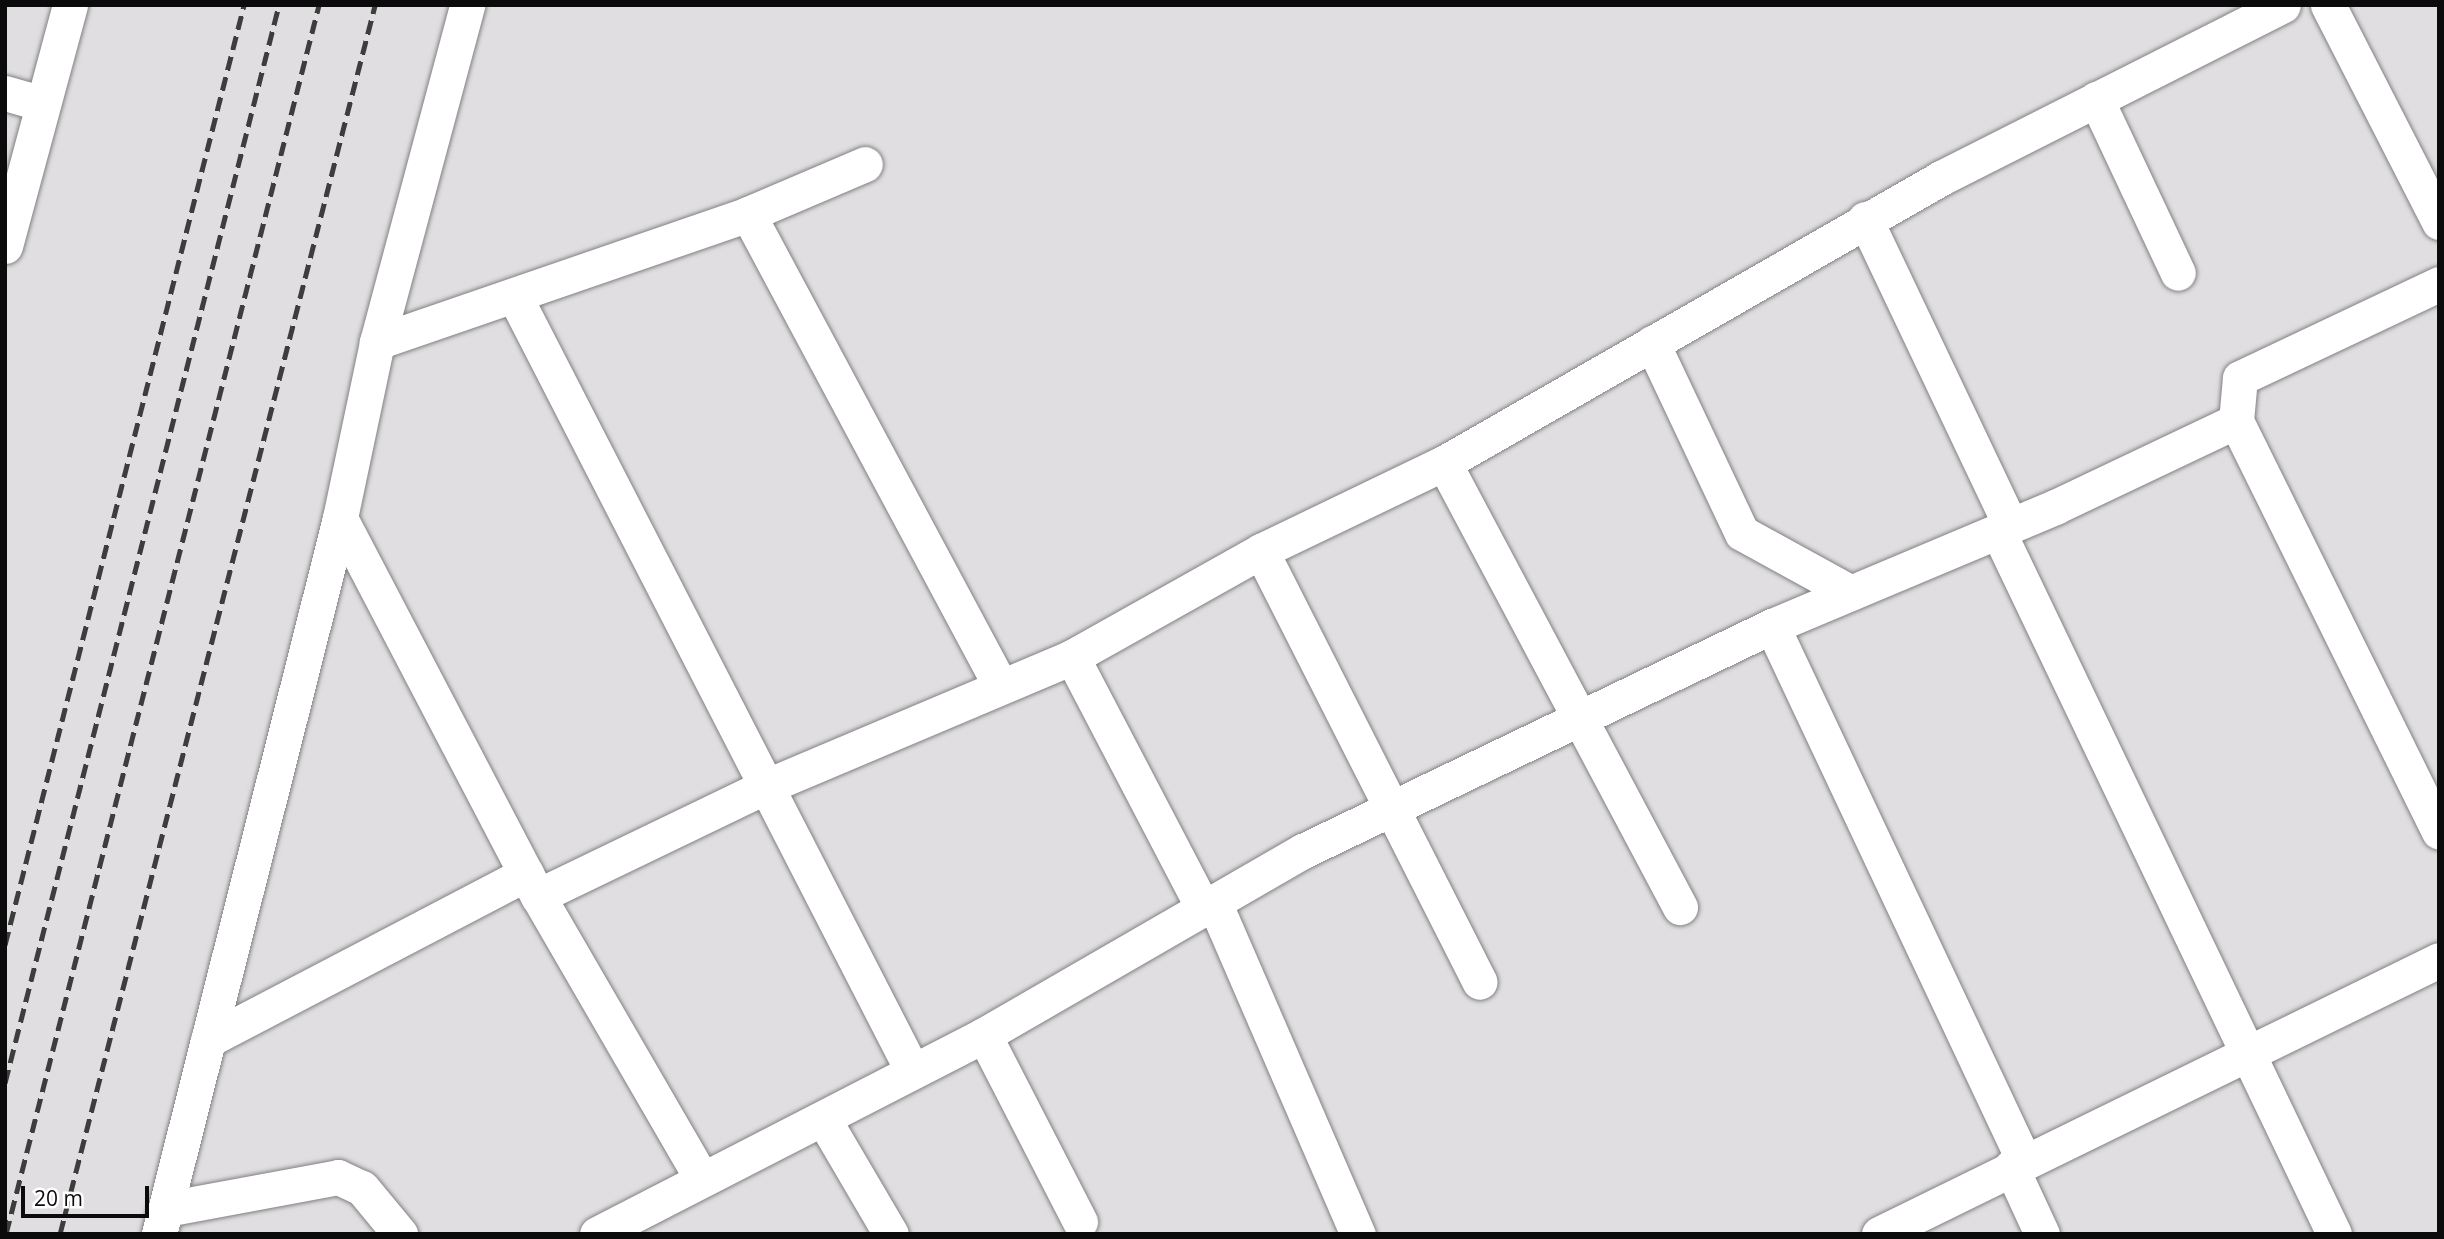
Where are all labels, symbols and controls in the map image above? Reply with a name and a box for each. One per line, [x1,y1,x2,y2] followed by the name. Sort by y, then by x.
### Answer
[24,1172,152,1216] scale bar
[34,1184,83,1212] text: 20 m

